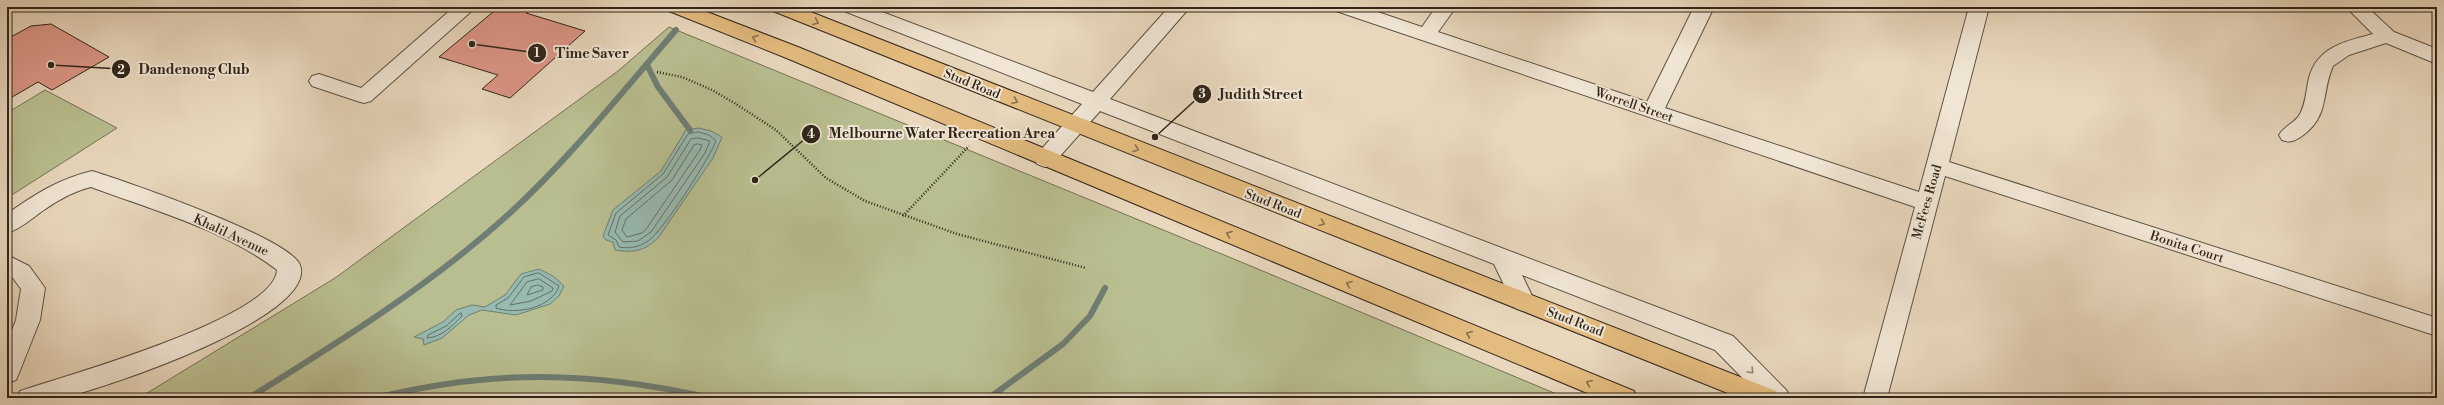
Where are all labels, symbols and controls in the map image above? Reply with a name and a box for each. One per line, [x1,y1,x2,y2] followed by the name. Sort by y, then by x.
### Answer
[813,17,820,25] one-way arrow
[751,34,758,42] one-way arrow
[527,40,637,66] callout: Time Saver
[555,45,629,63] text: Time Saver
[534,46,540,61] text: 1
[111,56,258,82] callout: Dandenong Club
[138,61,250,79] text: Dandenong Club
[117,63,125,78] text: 2
[941,65,1003,103] street label: Stud Road
[1192,81,1311,107] callout: Judith Street
[1592,84,1676,126] street label: Worrell Street
[1217,86,1304,104] text: Judith Street
[1198,87,1206,102] text: 3
[1011,97,1018,105] one-way arrow
[801,121,1063,147] callout: Melbourne Water Recreation Area
[829,125,1056,143] text: Melbourne Water Recreation Area
[807,127,815,142] text: 4
[1132,145,1139,153] one-way arrow
[1909,162,1946,241] street label: McFees Road
[1242,186,1304,222] street label: Stud Road
[191,211,272,260] street label: Khalil Avenue
[1318,218,1325,226] one-way arrow
[2147,227,2226,267] street label: Bonita Court
[1225,231,1232,239] one-way arrow
[1345,281,1353,289] one-way arrow
[1544,304,1606,340] street label: Stud Road
[1466,330,1473,338] one-way arrow
[1746,366,1754,374] one-way arrow
[1586,380,1594,388] one-way arrow

